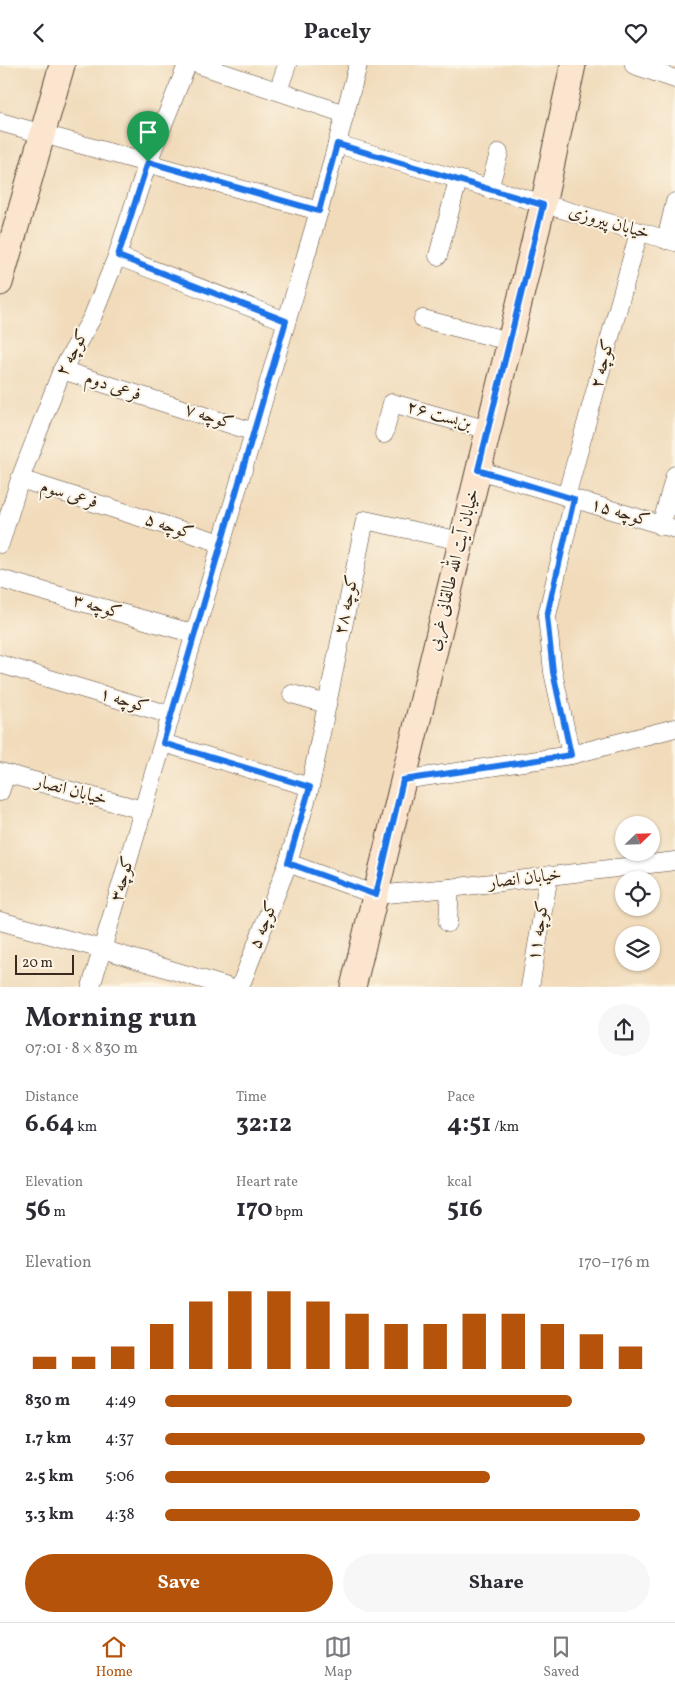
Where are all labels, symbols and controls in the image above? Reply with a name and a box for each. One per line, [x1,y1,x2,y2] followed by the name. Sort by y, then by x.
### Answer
[304,17,371,48] text: Pacely
[25,19,53,47] icon: back
[622,19,650,47] icon: heart
[127,111,169,162] pin
[134,118,162,146] icon: arrive
[566,200,652,246] street label: خیابان پیروزی
[50,325,96,381] street label: کوچه ۲
[584,337,622,391] street label: کوچه ۲
[81,366,144,410] street label: فرعی دوم
[403,395,475,437] street label: بن‌بست ۲۶
[181,397,237,437] street label: کوچه ۷
[37,474,101,517] street label: فرعی سوم
[419,486,486,654] street label: خیابان آیت الله طالقانی غربی
[587,492,653,534] street label: کوچه ۱۵
[141,507,197,547] street label: کوچه ۵
[328,573,366,637] street label: کوچه ۲۸
[70,588,124,626] street label: کوچه ۳
[96,682,152,720] street label: کوچه ۱
[30,769,110,813] street label: خیابان انصار
[615,816,660,861] north arrow
[615,816,660,971] map controls
[105,853,141,905] street label: کوچه۳
[485,862,563,896] street label: خیابان انصار
[615,871,660,916] button: locate
[243,897,285,953] street label: کوچه ۵
[522,899,556,963] street label: کوچه ۱۱
[615,926,660,971] button: layers
[15,952,74,975] scale bar
[22,954,53,973] text: 20 m
[25,999,197,1038] text: Morning run
[598,1004,650,1056] button: share
[25,1038,138,1060] text: 07:01 · 8 × 830 m
[25,1088,79,1107] text: Distance
[236,1088,267,1107] text: Time
[447,1088,475,1107] text: Pace
[25,1107,74,1142] text: 6.64
[236,1107,292,1142] text: 32:12
[447,1107,491,1142] text: 4:51
[74,1118,97,1137] text: km
[491,1118,519,1137] text: /km
[25,1173,83,1192] text: Elevation
[236,1173,298,1192] text: Heart rate
[447,1173,472,1192] text: kcal
[25,1192,51,1227] text: 56
[236,1192,273,1227] text: 170
[447,1192,483,1227] text: 516
[51,1203,66,1222] text: m
[273,1203,303,1222] text: bpm
[25,1252,92,1274] text: Elevation
[578,1252,650,1274] text: 170–176 m
[25,1390,70,1412] text: 830 m
[105,1390,136,1412] text: 4:49
[25,1428,72,1450] text: 1.7 km
[105,1428,134,1450] text: 4:37
[25,1466,74,1488] text: 2.5 km
[105,1466,134,1488] text: 5:06
[25,1504,74,1526] text: 3.3 km
[105,1504,135,1526] text: 4:38
[25,1554,333,1612] button: Save
[343,1554,650,1612] button: Share
[96,1633,133,1682] tab: Home
[324,1633,352,1682] tab: Map
[543,1633,579,1682] tab: Saved

